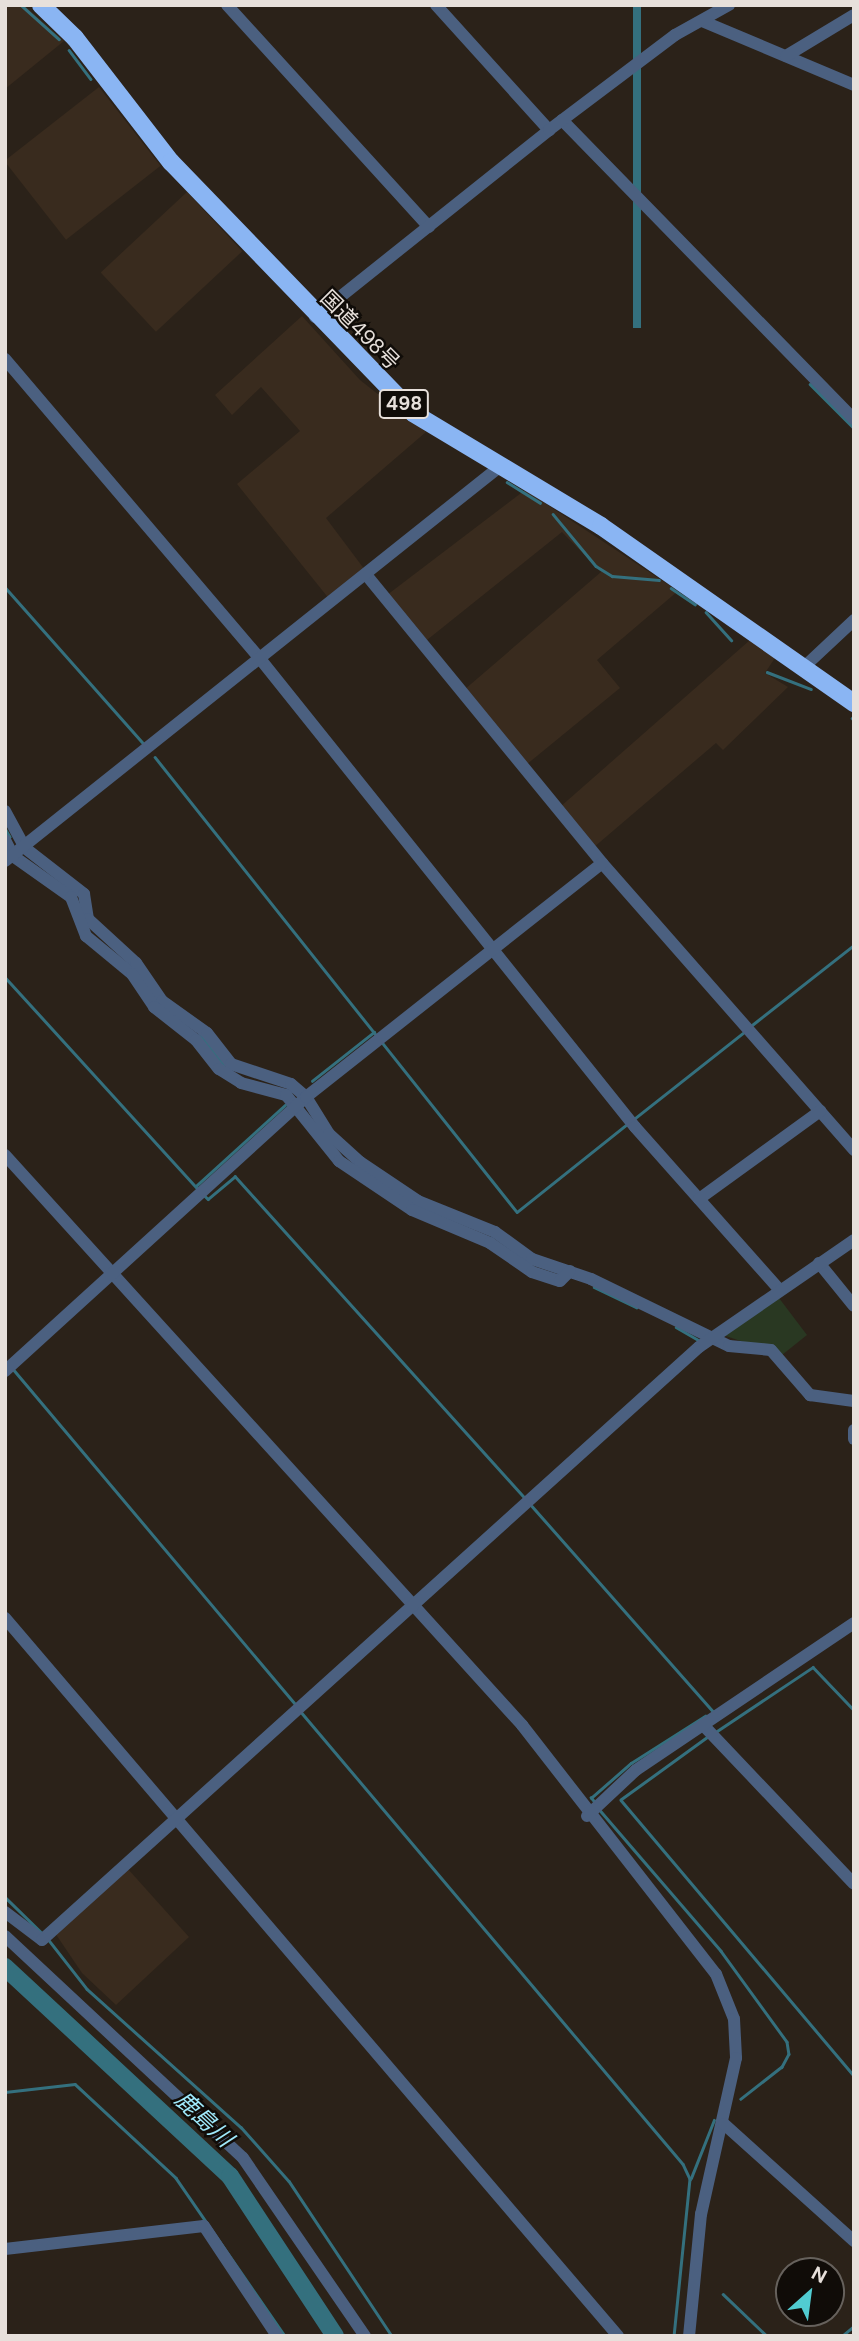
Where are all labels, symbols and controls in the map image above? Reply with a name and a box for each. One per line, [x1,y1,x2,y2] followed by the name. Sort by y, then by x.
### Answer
[315,285,405,375] street label: 国道498号
[378,388,430,420] road number: 498
[169,2085,239,2153] water label: 鹿島川
[775,2257,845,2327] north arrow
[807,2260,831,2289] text: N

